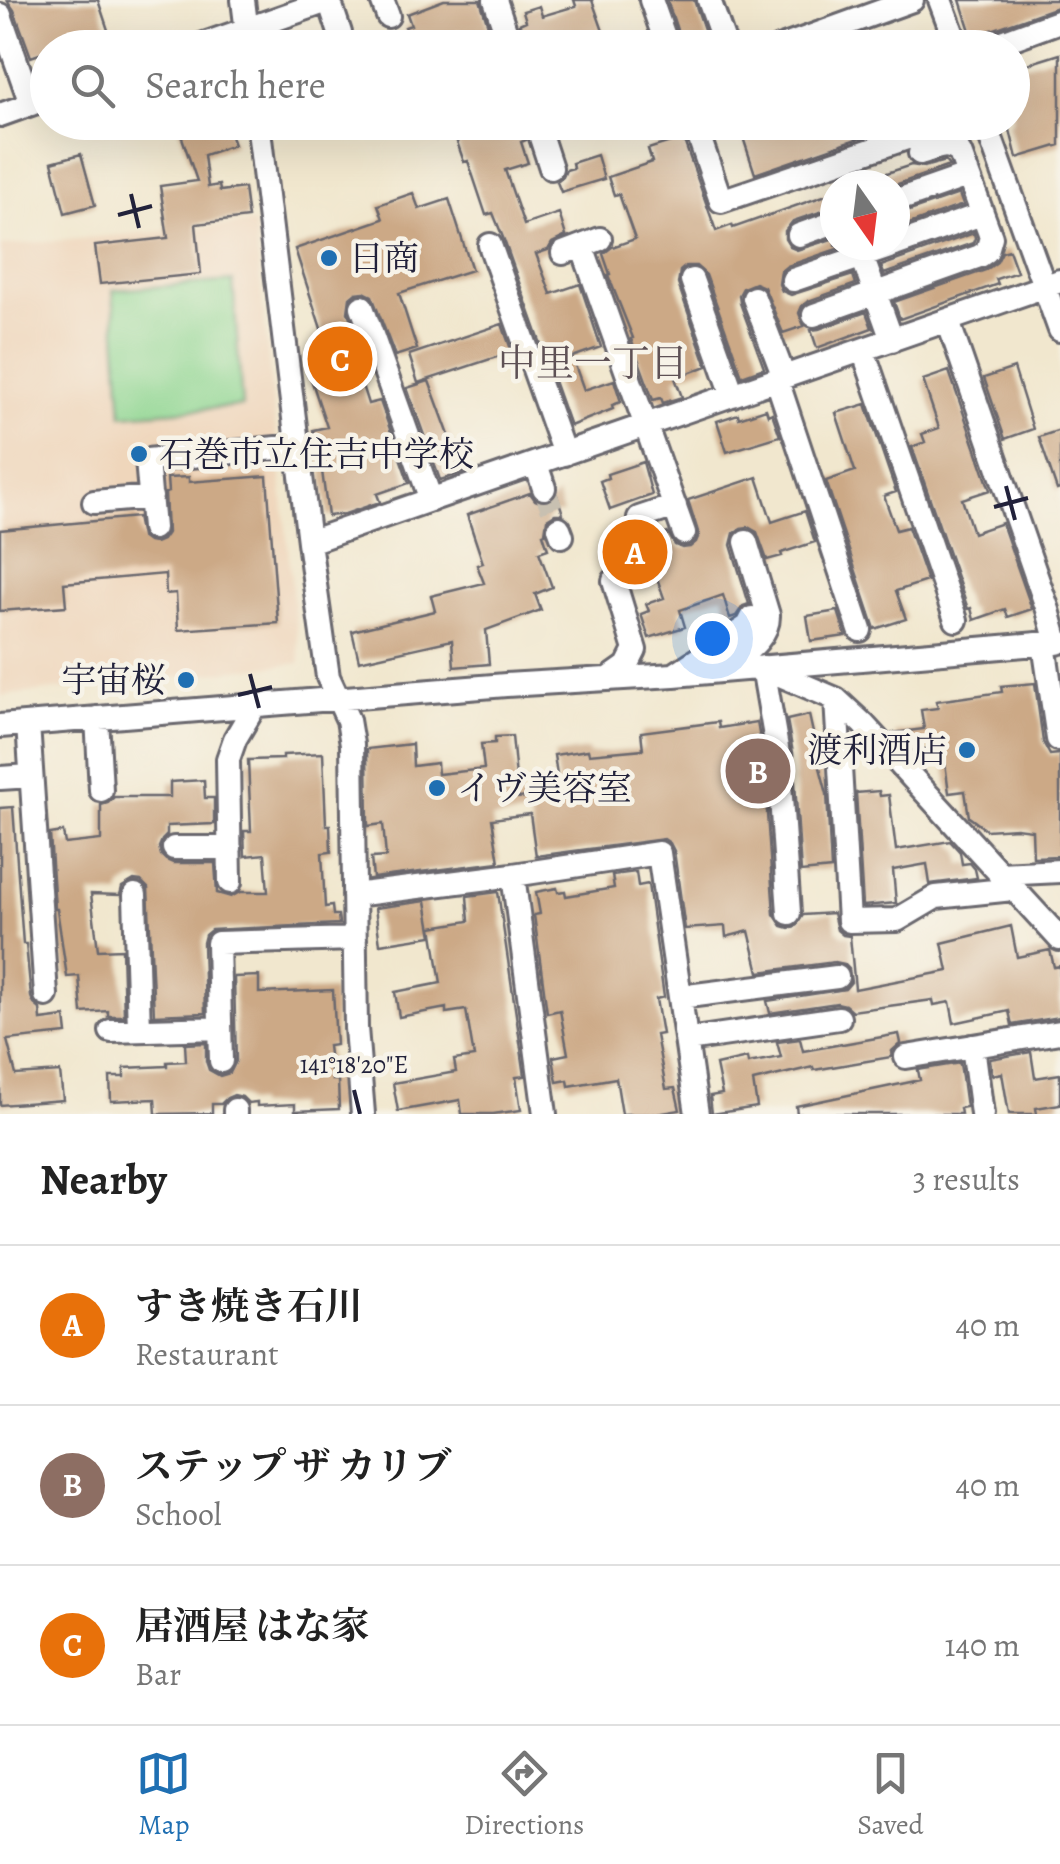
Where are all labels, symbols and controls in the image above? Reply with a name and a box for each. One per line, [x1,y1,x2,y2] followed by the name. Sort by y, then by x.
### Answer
[30,30,1030,140] search box
[65,58,120,113] icon: search
[145,59,326,111] text: Search here
[820,170,910,260] north arrow
[349,234,419,282] place label: 日商
[318,247,340,269] marker: 日商
[308,322,372,396] pin: C
[498,337,688,389] district label: 中里一丁目
[159,430,474,478] place label: 石巻市立住吉中学校
[128,443,150,465] marker: 石巻市立住吉中学校
[602,514,668,590] pin: A
[687,613,738,664] your location
[61,656,166,704] place label: 宇宙桜
[175,669,197,691] marker: 宇宙桜
[807,726,947,774] place label: 渡利酒店
[726,734,790,808] pin: B
[956,739,978,761] marker: 渡利酒店
[457,764,632,812] place label: イヴ美容室
[426,777,448,799] marker: イヴ美容室
[300,1048,408,1082] text: 141°18'20"E
[40,1151,167,1208] text: Nearby
[913,1157,1020,1201] text: 3 results
[135,1280,363,1332] text: すき焼き石川
[62,1303,83,1347] text: A
[955,1303,1020,1347] text: 40 m
[135,1332,279,1376] text: Restaurant
[135,1440,451,1492] text: ステップ ザ カリブ
[62,1463,83,1507] text: B
[955,1463,1020,1507] text: 40 m
[135,1492,222,1536] text: School
[135,1600,370,1652] text: 居酒屋 はな家
[63,1623,82,1667] text: C
[945,1623,1020,1667] text: 140 m
[135,1652,181,1696] text: Bar
[136,1746,191,1844] tab: Map
[464,1746,584,1844] tab: Directions
[857,1746,924,1844] tab: Saved

